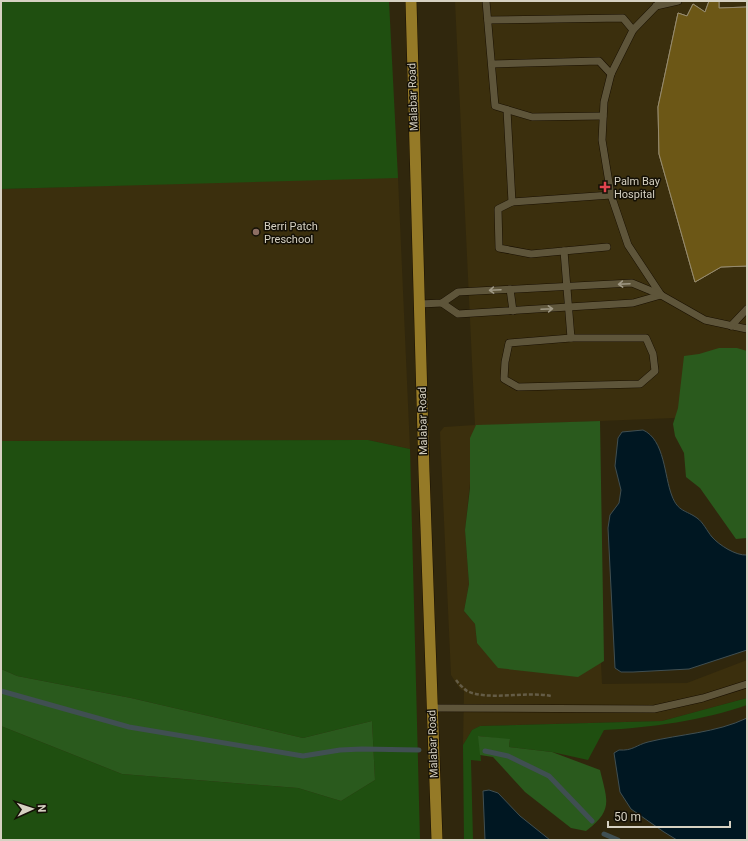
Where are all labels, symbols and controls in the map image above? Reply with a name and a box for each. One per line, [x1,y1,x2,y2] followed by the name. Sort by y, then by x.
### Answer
[405,63,421,131] street label: Malabar Road
[614,175,661,201] place label: Palm Bay Hospital
[599,181,611,193] marker: Palm Bay Hospital
[264,220,318,246] place label: Berri Patch Preschool
[251,227,261,237] marker: Berri Patch Preschool
[618,280,631,287] one-way arrow
[489,286,502,294] one-way arrow
[540,305,553,312] one-way arrow
[416,387,430,455] street label: Malabar Road
[425,710,441,778] street label: Malabar Road
[12,789,52,829] north arrow
[608,803,730,829] scale bar
[35,804,48,813] text: N
[614,810,641,824] text: 50 m

